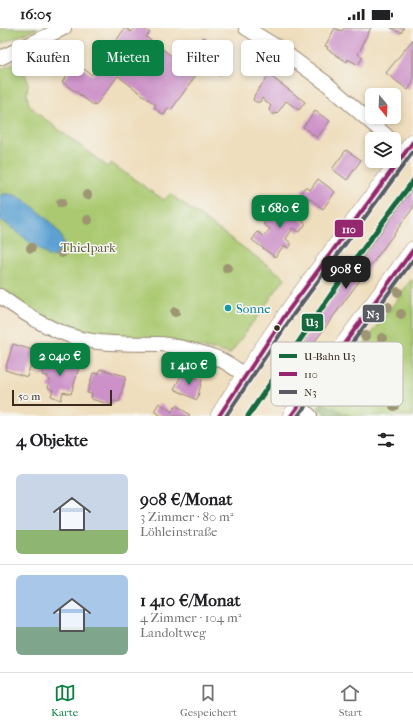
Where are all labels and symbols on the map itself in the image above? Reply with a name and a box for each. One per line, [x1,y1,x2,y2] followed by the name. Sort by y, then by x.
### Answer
[365,88,401,124] north arrow
[243,195,317,229] pin: 1 680 €
[334,219,364,238] line badge: 110
[342,223,356,236] text: 110
[60,240,116,255] park label: Thielpark
[318,256,374,290] pin: 908 €
[236,301,271,316] place label: Sonne
[223,303,233,313] marker: Sonne
[362,304,385,323] line badge: N3
[367,308,380,321] text: N3
[301,313,324,332] line badge: U3
[304,316,319,329] text: U3
[272,323,282,333] unlabelled marker
[271,342,403,406] legend
[23,343,97,377] pin: 2 040 €
[304,350,356,363] text: U-Bahn U3
[152,352,226,386] pin: 1 410 €
[304,368,318,381] text: 110
[304,386,317,399] text: N3
[12,388,112,407] scale bar

